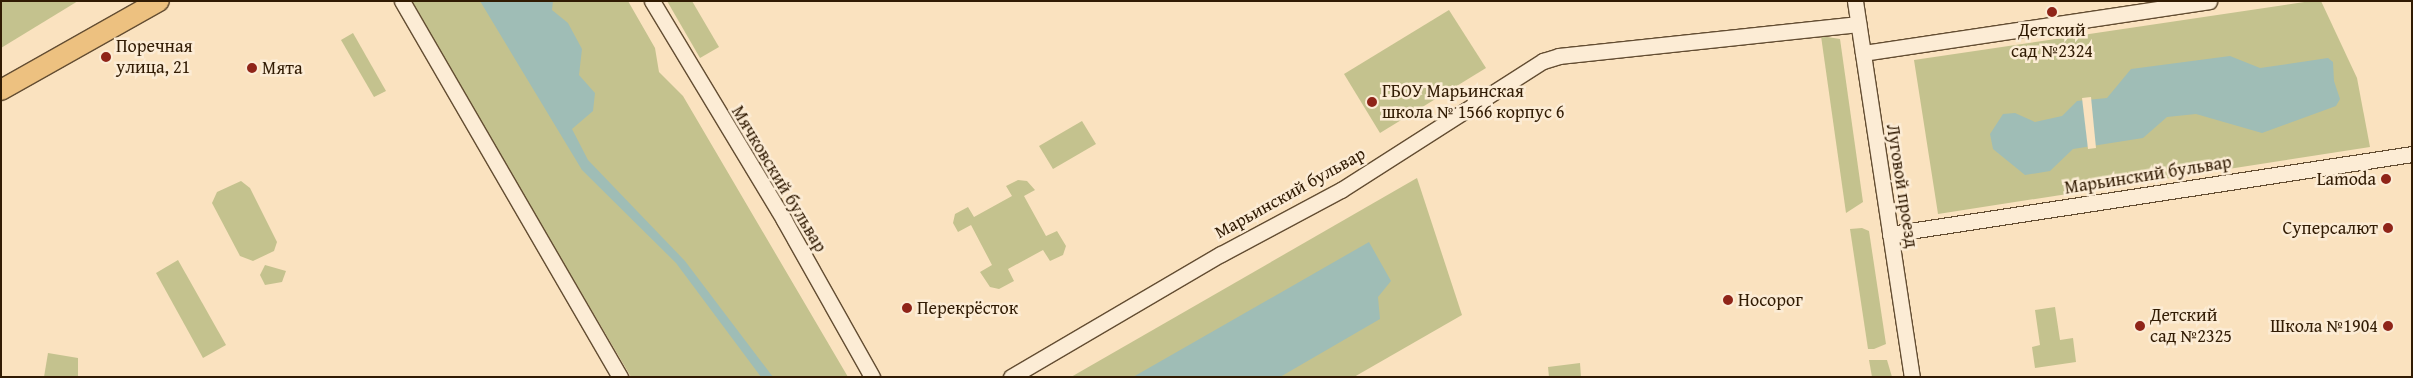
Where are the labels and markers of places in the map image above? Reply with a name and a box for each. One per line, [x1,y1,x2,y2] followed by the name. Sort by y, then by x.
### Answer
[2046,6,2058,18] marker: Детский сад №2324
[2011,20,2093,62] place label: Детский сад №2324
[116,36,193,78] place label: Поречная улица, 21
[100,51,112,63] marker: Поречная улица, 21
[262,57,303,79] place label: Мята
[246,62,258,74] marker: Мята
[1382,81,1565,124] place label: ГБОУ Марьинская школа № 1566 корпус 6
[1366,96,1378,108] marker: ГБОУ Марьинская школа № 1566 корпус 6
[2317,168,2376,190] place label: Lamoda
[2380,173,2392,185] marker: Lamoda
[2283,217,2378,239] place label: Суперсалют
[2382,222,2394,234] marker: Суперсалют
[1738,289,1803,311] place label: Носорог
[1722,294,1734,306] marker: Носорог
[917,297,1018,319] place label: Перекрёсток
[901,302,913,314] marker: Перекрёсток
[2150,305,2232,348] place label: Детский сад №2325
[2270,315,2378,337] place label: Школа №1904
[2134,320,2146,332] marker: Детский сад №2325
[2382,320,2394,332] marker: Школа №1904

